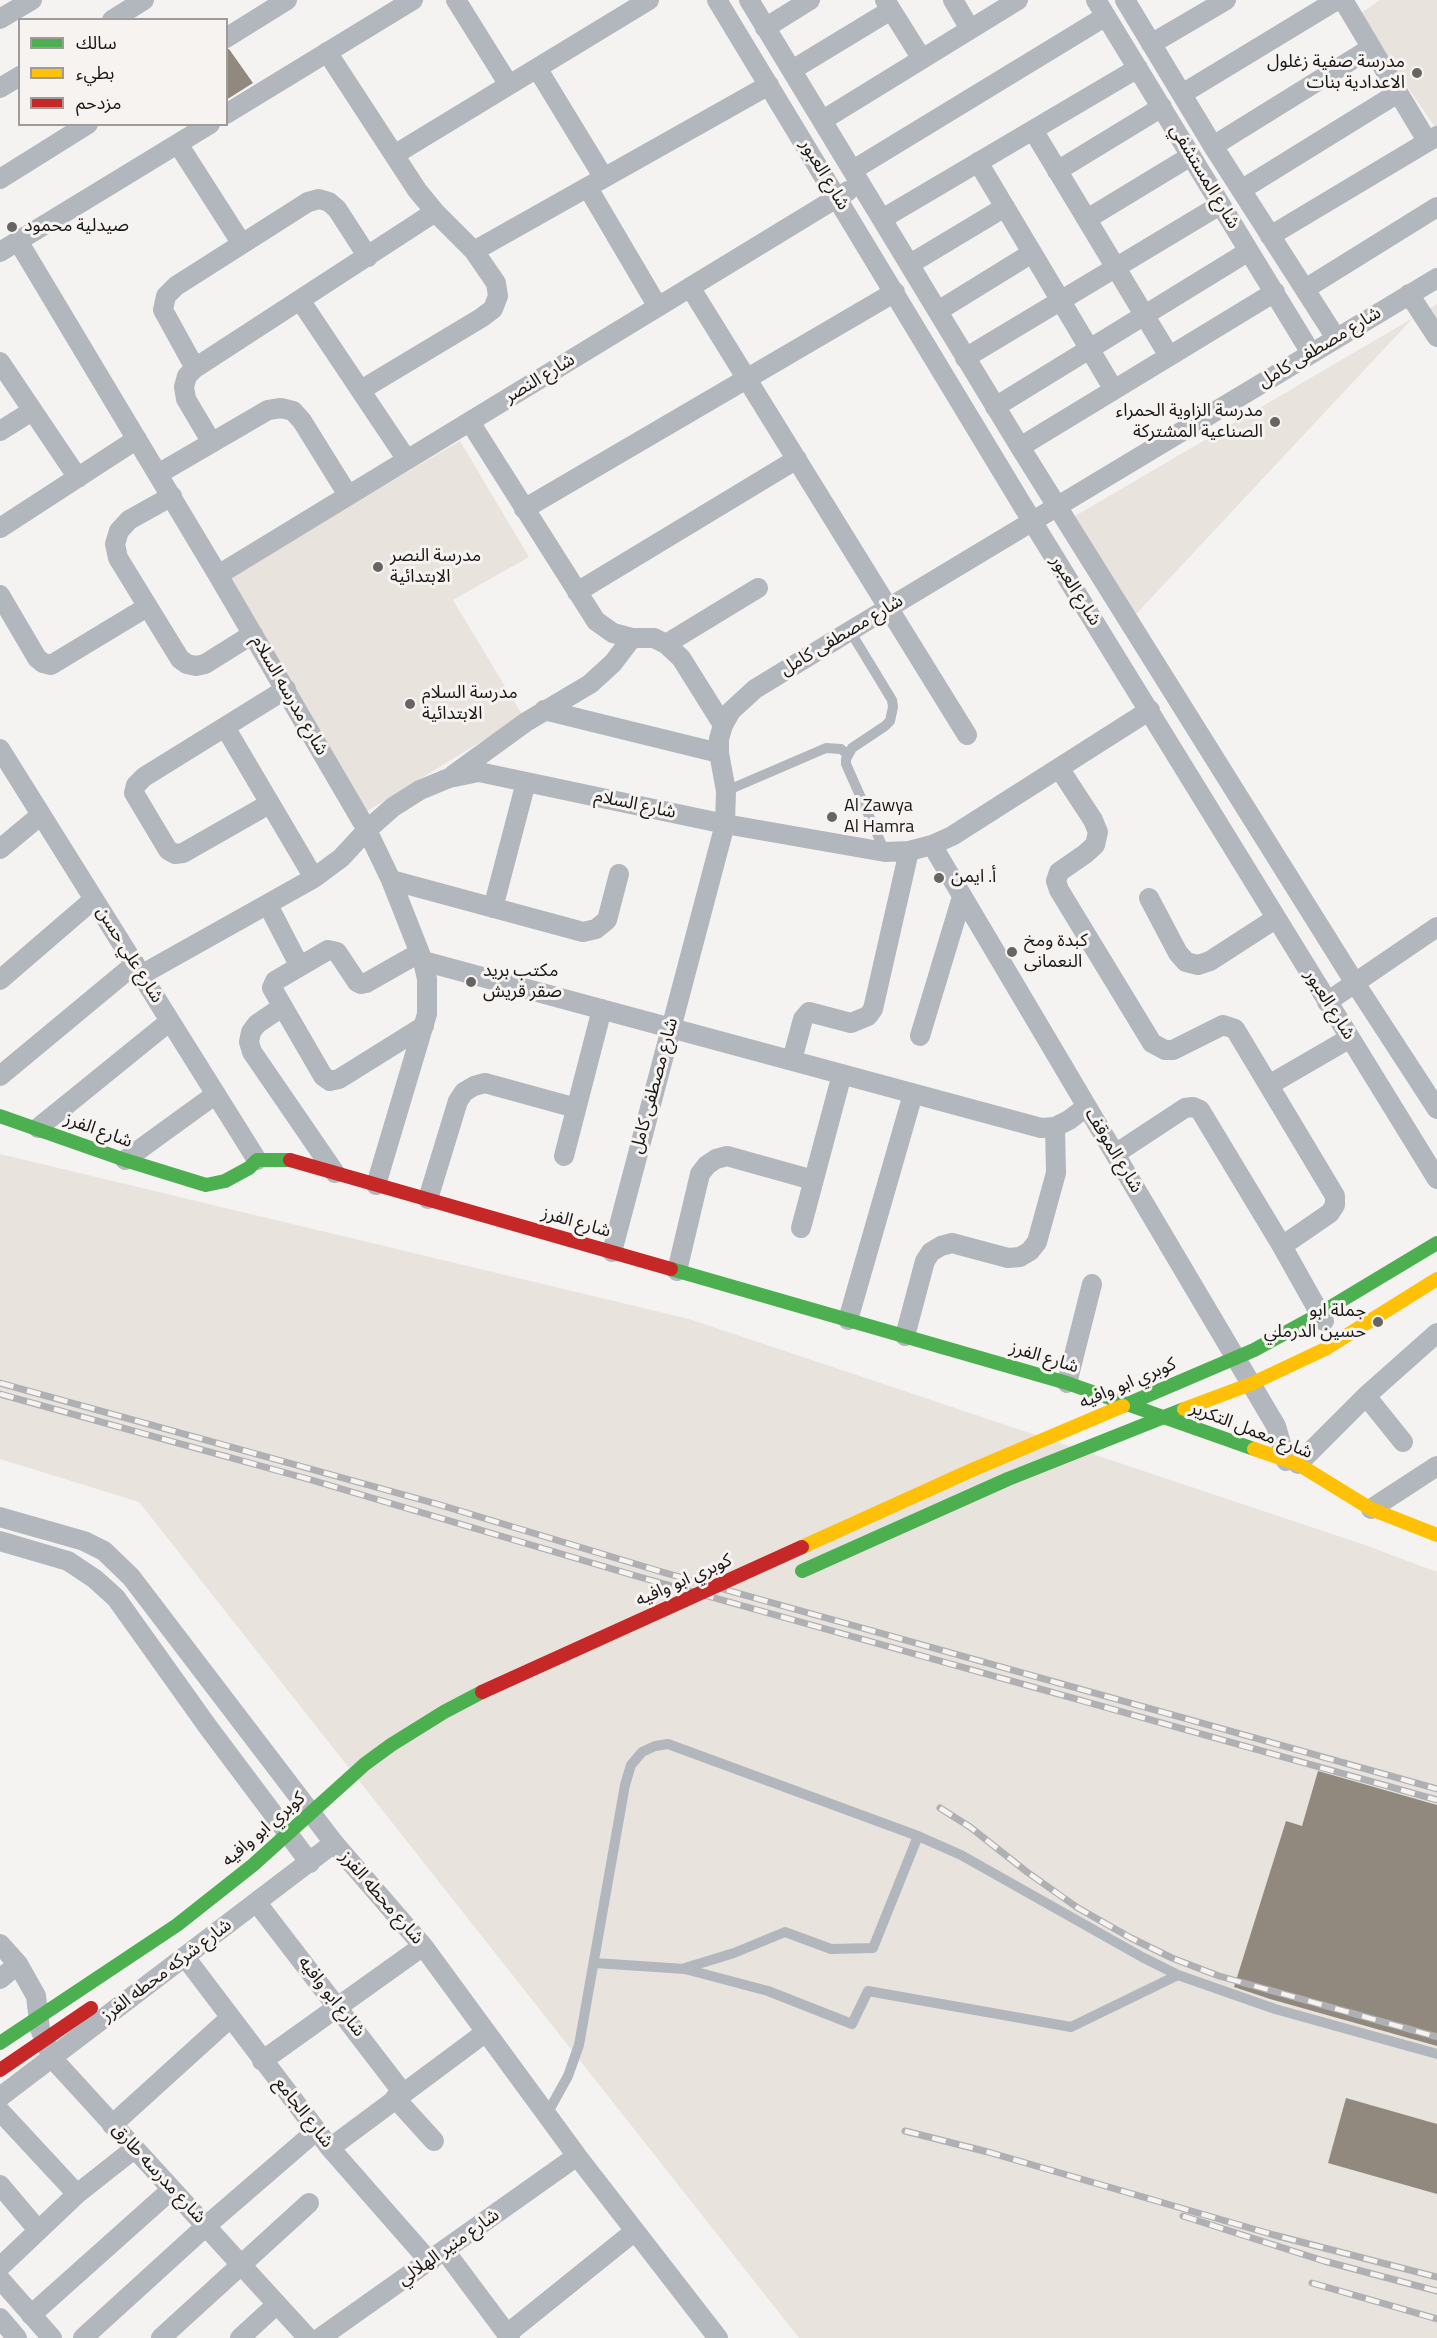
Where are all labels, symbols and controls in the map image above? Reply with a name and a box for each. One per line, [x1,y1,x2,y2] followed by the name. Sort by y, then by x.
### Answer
[18,18,228,126] legend
[76,29,117,56] text: سالك
[1267,52,1405,94] place label: مدرسة صفية زغلول الاعدادية بنات
[76,59,114,86] text: بطيء
[1410,66,1424,80] marker: مدرسة صفية زغلول الاعدادية بنات
[76,89,121,116] text: مزدحم
[1164,121,1244,233] street label: شارع المستشفي
[794,136,854,214] street label: شارع العبور
[24,216,129,238] place label: صيدلية محمود
[5,220,19,234] marker: صيدلية محمود
[1255,303,1385,393] street label: شارع مصطفى كامل
[501,350,579,408] street label: شارع النصر
[1116,401,1263,444] place label: مدرسة الزاوية الحمراء الصناعية المشتركة
[1268,415,1282,429] marker: مدرسة الزاوية الحمراء الصناعية المشتركة
[390,546,481,588] place label: مدرسة النصر الابتدائية
[1045,552,1105,630] street label: شارع العبور
[371,560,385,574] marker: مدرسة النصر الابتدائية
[777,591,907,681] street label: شارع مصطفى كامل
[246,632,332,760] street label: شارع مدرسه السلام
[422,683,518,726] place label: مدرسة السلام الابتدائية
[403,697,417,711] marker: مدرسة السلام الابتدائية
[592,786,678,824] street label: شارع السلام
[844,796,914,838] place label: Al Zawya Al Hamra
[825,810,839,824] marker: Al Zawya Al Hamra
[951,867,996,889] place label: أ. ايمن
[932,871,946,885] marker: أ. ايمن
[91,903,167,1007] street label: شارع علي حسن
[1024,931,1088,974] place label: كبدة ومخ النعمانى
[1005,945,1019,959] marker: كبدة ومخ النعمانى
[483,961,562,1004] place label: مكتب بريد صقر قريش
[1299,966,1359,1044] street label: شارع العبور
[464,975,478,989] marker: مكتب بريد صقر قريش
[626,1016,684,1156] street label: شارع مصطفى كامل
[1079,1105,1147,1197] street label: شارع الموقف
[61,1109,135,1153] street label: شارع الفرز
[539,1203,613,1243] street label: شارع الفرز
[1264,1301,1366,1344] place label: جملة ابو حسين الدرملي
[1371,1315,1385,1329] marker: جملة ابو حسين الدرملي
[1007,1337,1081,1379] street label: شارع الفرز
[1076,1354,1180,1414] street label: كوبري ابو وافيه
[1187,1398,1315,1464] street label: شارع معمل التكرير
[633,1550,735,1612] street label: كوبري ابو وافيه
[218,1788,310,1872] street label: كوبري ابو وافيه
[334,1847,428,1949] street label: شارع محطه الفرز
[98,1915,236,2027] street label: شارع شركه محطه الفرز
[293,1952,369,2042] street label: شارع ابو وافيه
[269,2073,337,2153] street label: شارع الجامع
[106,2120,210,2228] street label: شارع مدرسه طارق
[394,2205,504,2291] street label: شارع منير الهلالي

